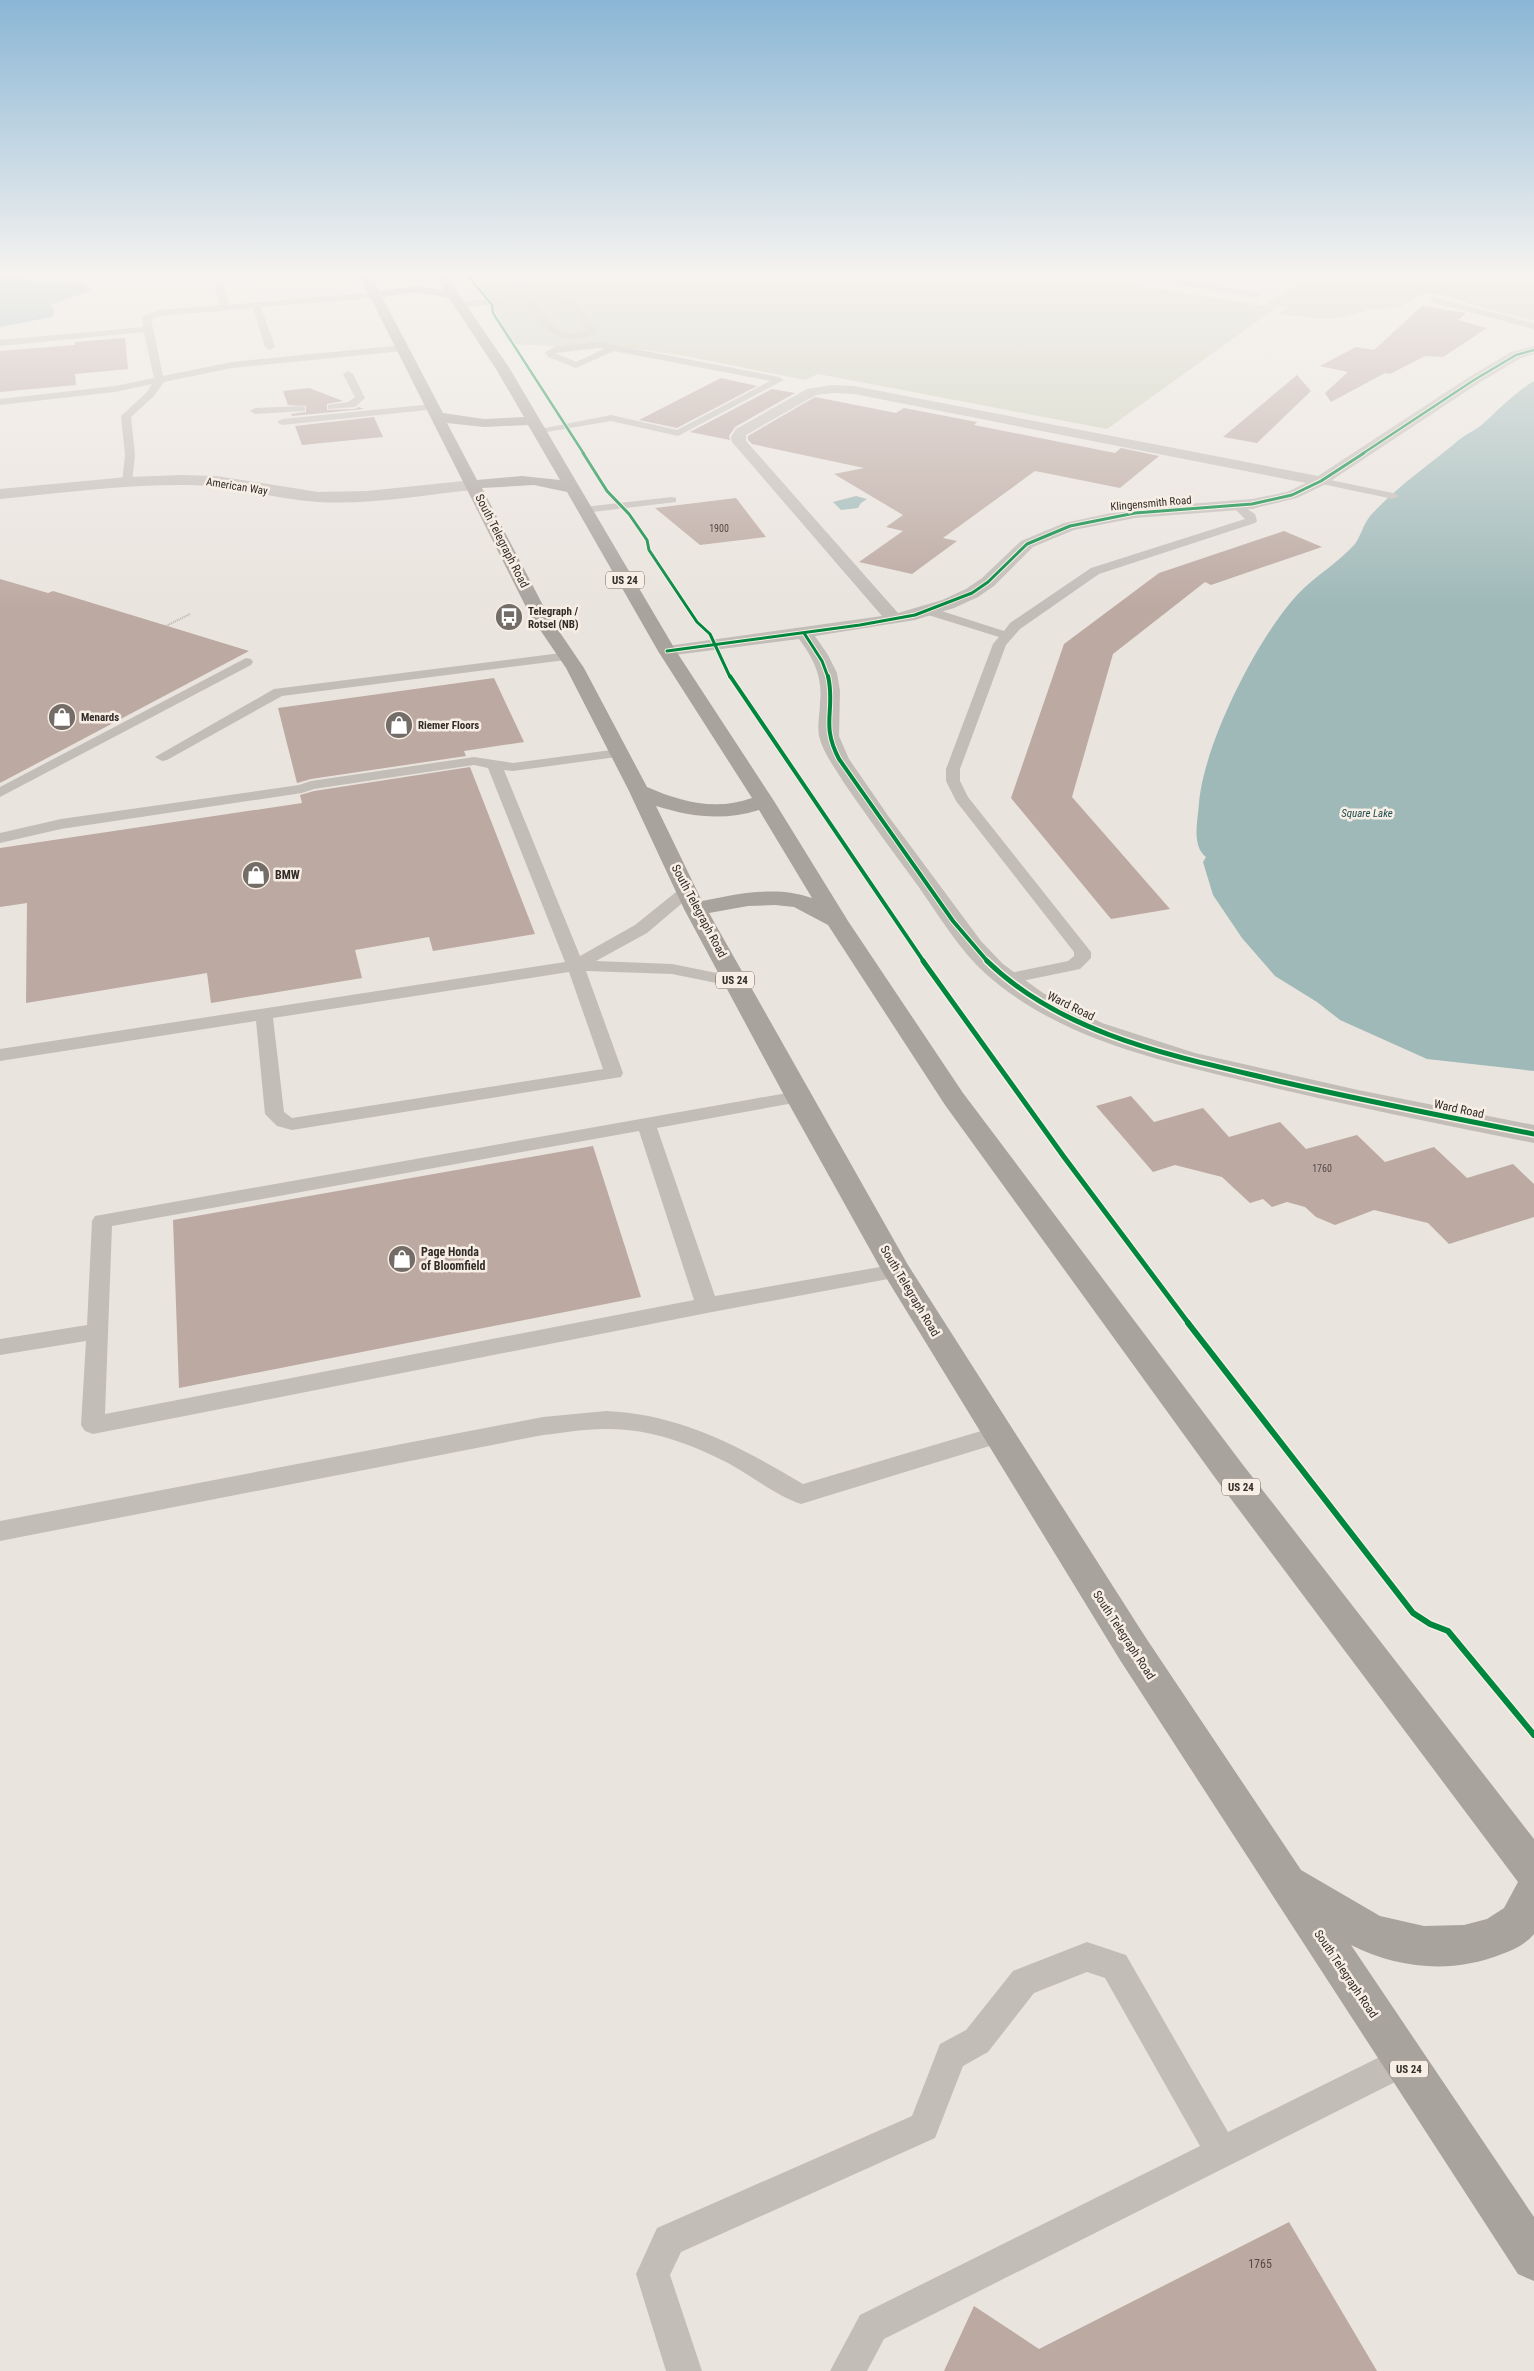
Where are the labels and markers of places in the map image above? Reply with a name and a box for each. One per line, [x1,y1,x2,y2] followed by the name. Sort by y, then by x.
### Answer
[494,602,524,632] bus stop icon: Telegraph / Rotsel (NB)
[528,605,579,631] place label: Telegraph / Rotsel (NB)
[47,702,77,732] shop icon: Menards
[384,710,414,740] shop icon: Riemer Floors
[81,711,119,724] place label: Menards
[418,719,479,732] place label: Riemer Floors
[241,860,271,890] shop icon: BMW
[275,868,300,882] place label: BMW
[387,1244,417,1274] shop icon: Page Honda of Bloomfield
[421,1245,486,1273] place label: Page Honda of Bloomfield

